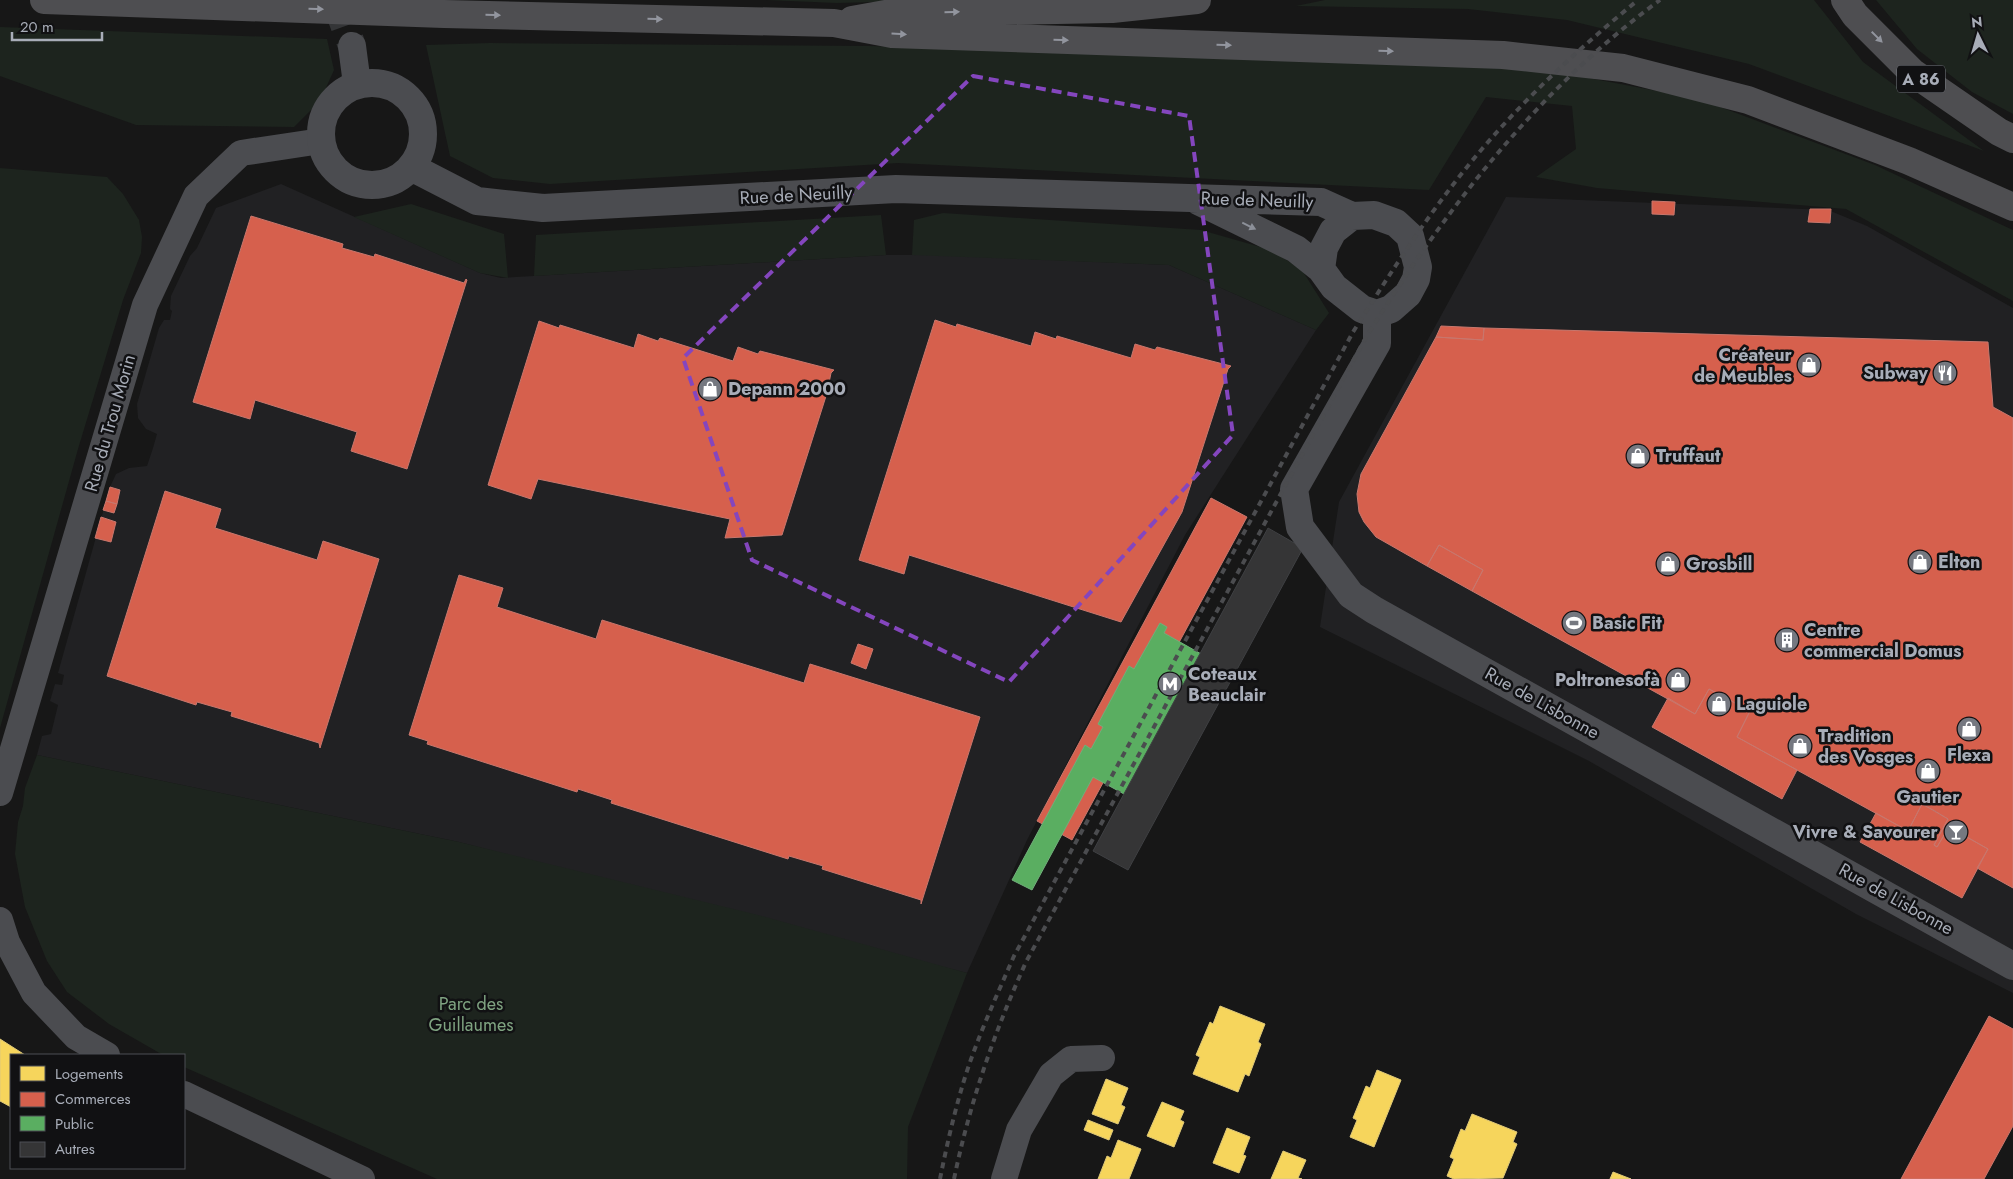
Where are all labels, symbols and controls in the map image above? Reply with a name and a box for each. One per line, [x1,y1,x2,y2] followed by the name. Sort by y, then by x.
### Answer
[308,5,324,13] one-way arrow
[944,8,960,16] one-way arrow
[12,10,102,42] scale bar
[1953,10,2003,60] north arrow
[485,11,501,19] one-way arrow
[1970,12,1983,32] text: N
[647,15,663,23] one-way arrow
[20,16,54,38] text: 20 m
[891,30,907,38] one-way arrow
[1870,31,1882,43] one-way arrow
[1054,36,1070,44] one-way arrow
[1216,42,1232,50] one-way arrow
[1378,47,1394,55] one-way arrow
[1897,66,1945,92] road number: A 86
[739,179,853,211] street label: Rue de Neuilly
[1200,185,1314,215] street label: Rue de Neuilly
[1242,222,1256,230] one-way arrow
[1694,342,1793,389] place label: Créateur de Meubles
[78,351,142,495] street label: Rue du Trou Morin
[1796,352,1822,378] shop icon: Créateur de Meubles
[1863,360,1929,386] place label: Subway
[1932,360,1958,386] restaurant icon: Subway
[697,376,723,402] shop icon: Depann 2000
[728,376,846,402] place label: Depann 2000
[1625,443,1651,469] shop icon: Truffaut
[1656,443,1721,469] place label: Truffaut
[1907,549,1933,575] shop icon: Elton
[1938,549,1980,575] place label: Elton
[1655,551,1681,577] shop icon: Grosbill
[1686,551,1752,577] place label: Grosbill
[1561,610,1587,636] sports icon: Basic Fit
[1592,610,1662,636] place label: Basic Fit
[1804,617,1961,664] place label: Centre commercial Domus
[1774,627,1800,653] building icon: Centre commercial Domus
[1188,661,1267,708] place label: Coteaux Beauclair
[1480,661,1604,745] street label: Rue de Lisbonne
[1555,667,1660,693] place label: Poltronesofà
[1665,667,1691,693] shop icon: Poltronesofà
[1157,671,1183,697] metro station icon: Coteaux Beauclair
[1706,691,1732,717] shop icon: Laguiole
[1736,691,1807,717] place label: Laguiole
[1956,716,1982,742] shop icon: Flexa
[1818,723,1913,770] place label: Tradition des Vosges
[1787,733,1813,759] shop icon: Tradition des Vosges
[1947,742,1991,768] place label: Flexa
[1915,758,1941,784] shop icon: Gautier
[1896,784,1960,810] place label: Gautier
[1792,819,1939,845] place label: Vivre & Savourer
[1943,819,1969,845] bar icon: Vivre & Savourer
[1834,857,1958,941] street label: Rue de Lisbonne
[428,991,514,1038] park label: Parc des Guillaumes
[10,1054,185,1169] legend
[55,1063,123,1085] text: Logements
[55,1088,130,1110] text: Commerces
[55,1113,94,1135] text: Public
[55,1138,95,1160] text: Autres

